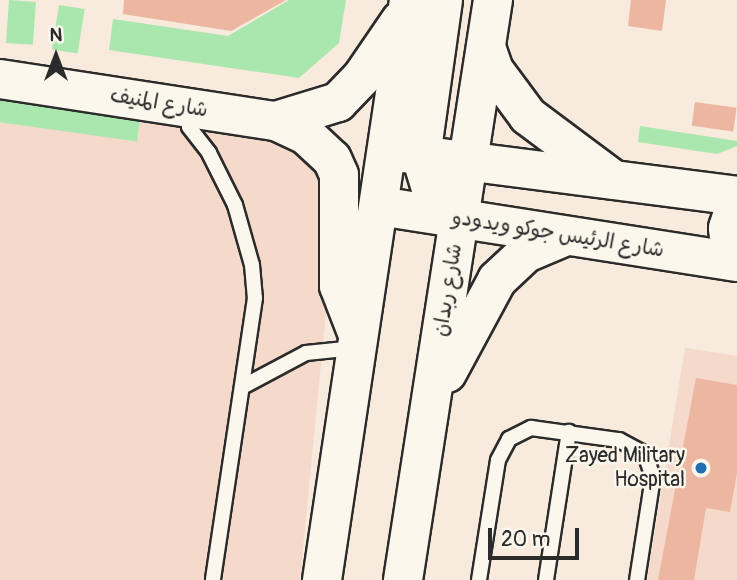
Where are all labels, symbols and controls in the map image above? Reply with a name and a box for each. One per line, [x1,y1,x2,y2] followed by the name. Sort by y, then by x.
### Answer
[21,21,91,91] north arrow
[50,23,62,47] text: N
[108,83,210,123] street label: شارع المنيف
[450,205,666,263] street label: شارع الرئيس جوكو ويدودو
[428,242,468,338] street label: شارع ربدان
[565,443,685,493] place label: Zayed Military Hospital
[691,458,711,478] marker: Zayed Military Hospital
[492,514,583,558] scale bar
[501,526,550,553] text: 20 m

